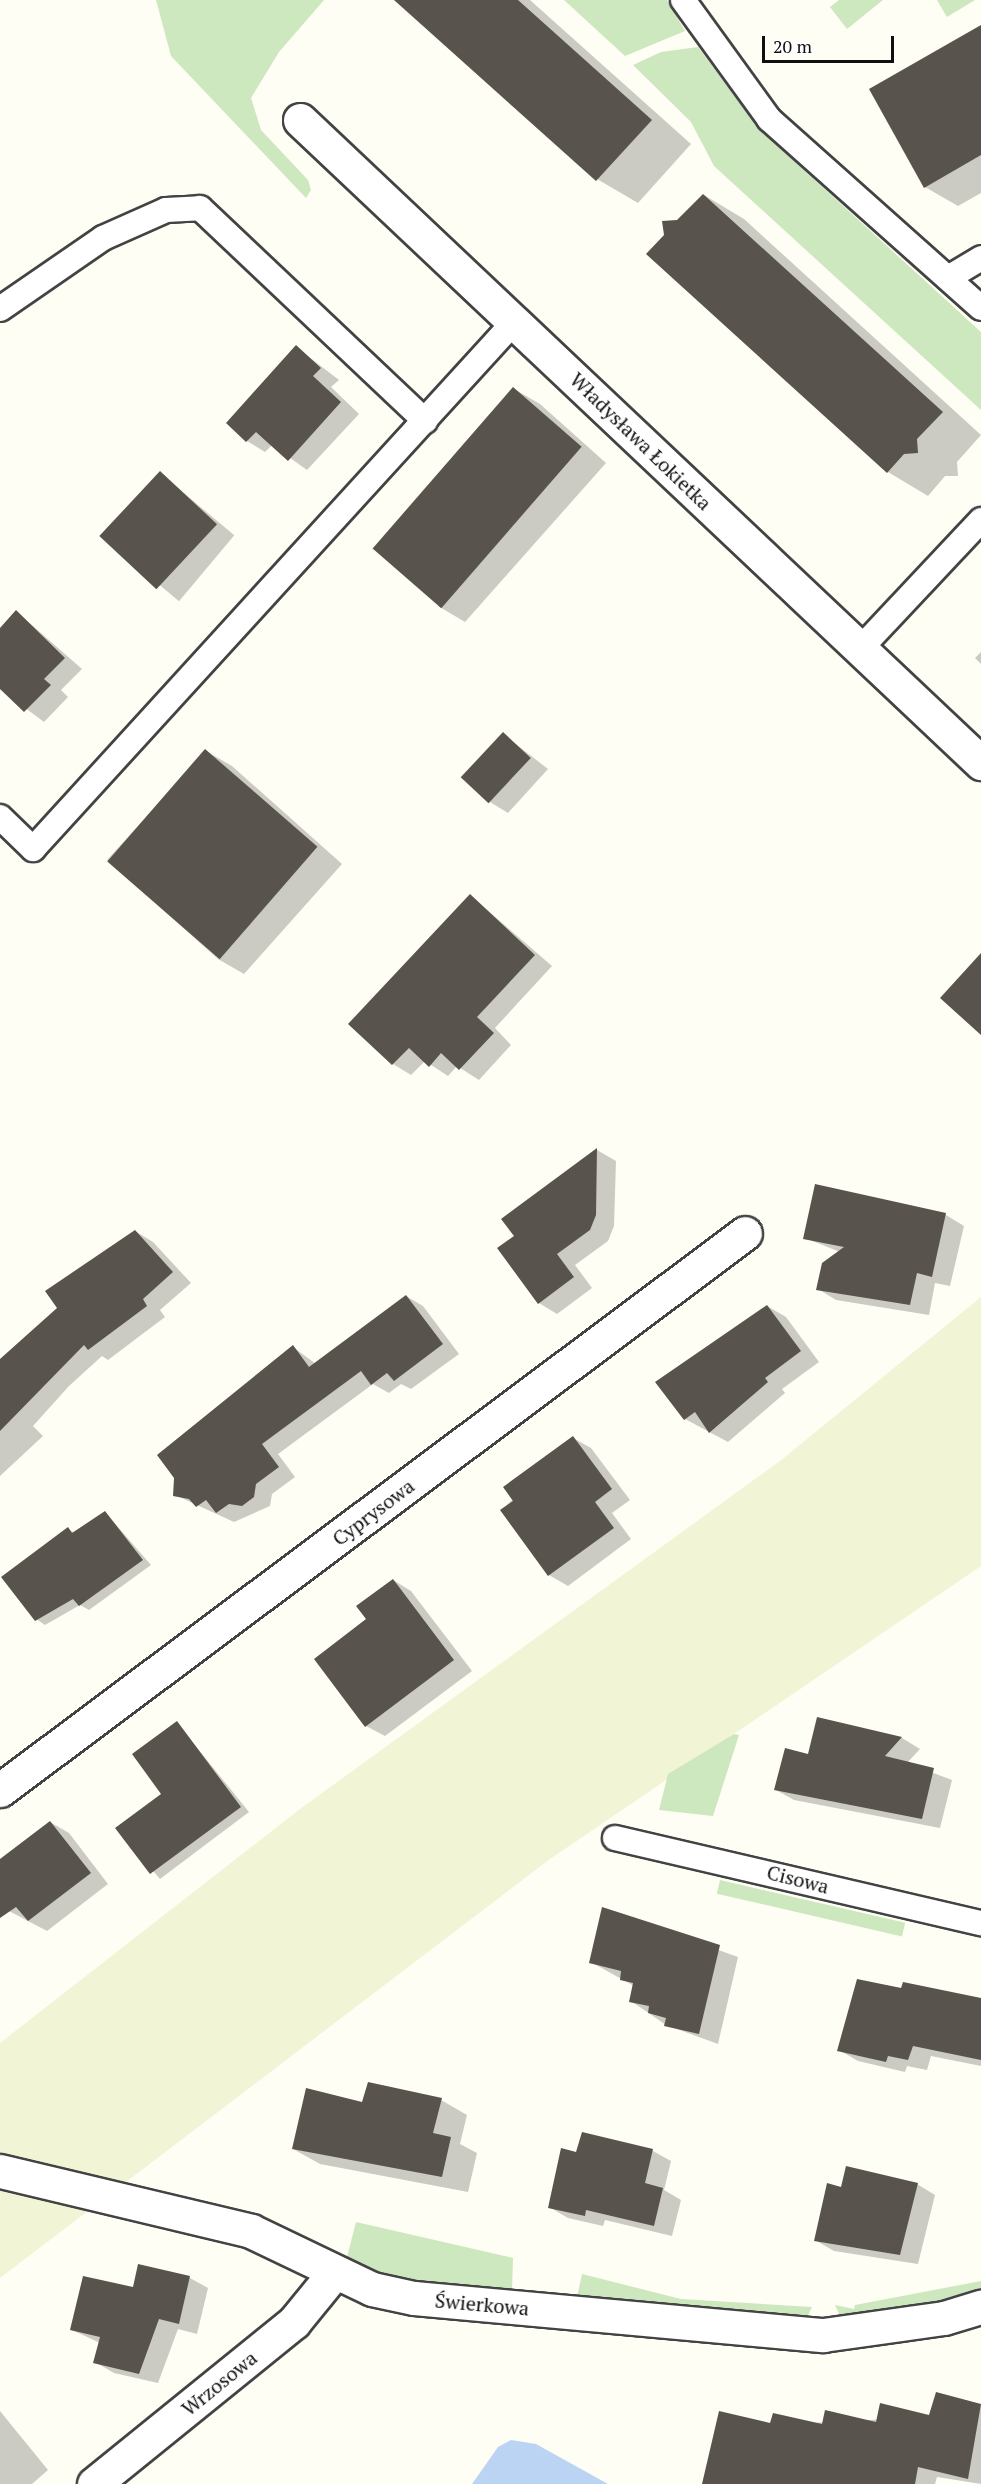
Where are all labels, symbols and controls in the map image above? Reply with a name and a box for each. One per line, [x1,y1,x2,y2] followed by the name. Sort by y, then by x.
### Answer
[765,24,897,62] scale bar
[773,34,812,58] text: 20 m
[565,367,717,515] street label: Władysława Łokietka
[327,1474,419,1550] street label: Cyprysowa
[765,1860,831,1898] street label: Cisowa
[434,2288,530,2320] street label: Świerkowa
[177,2345,261,2421] street label: Wrzosowa

